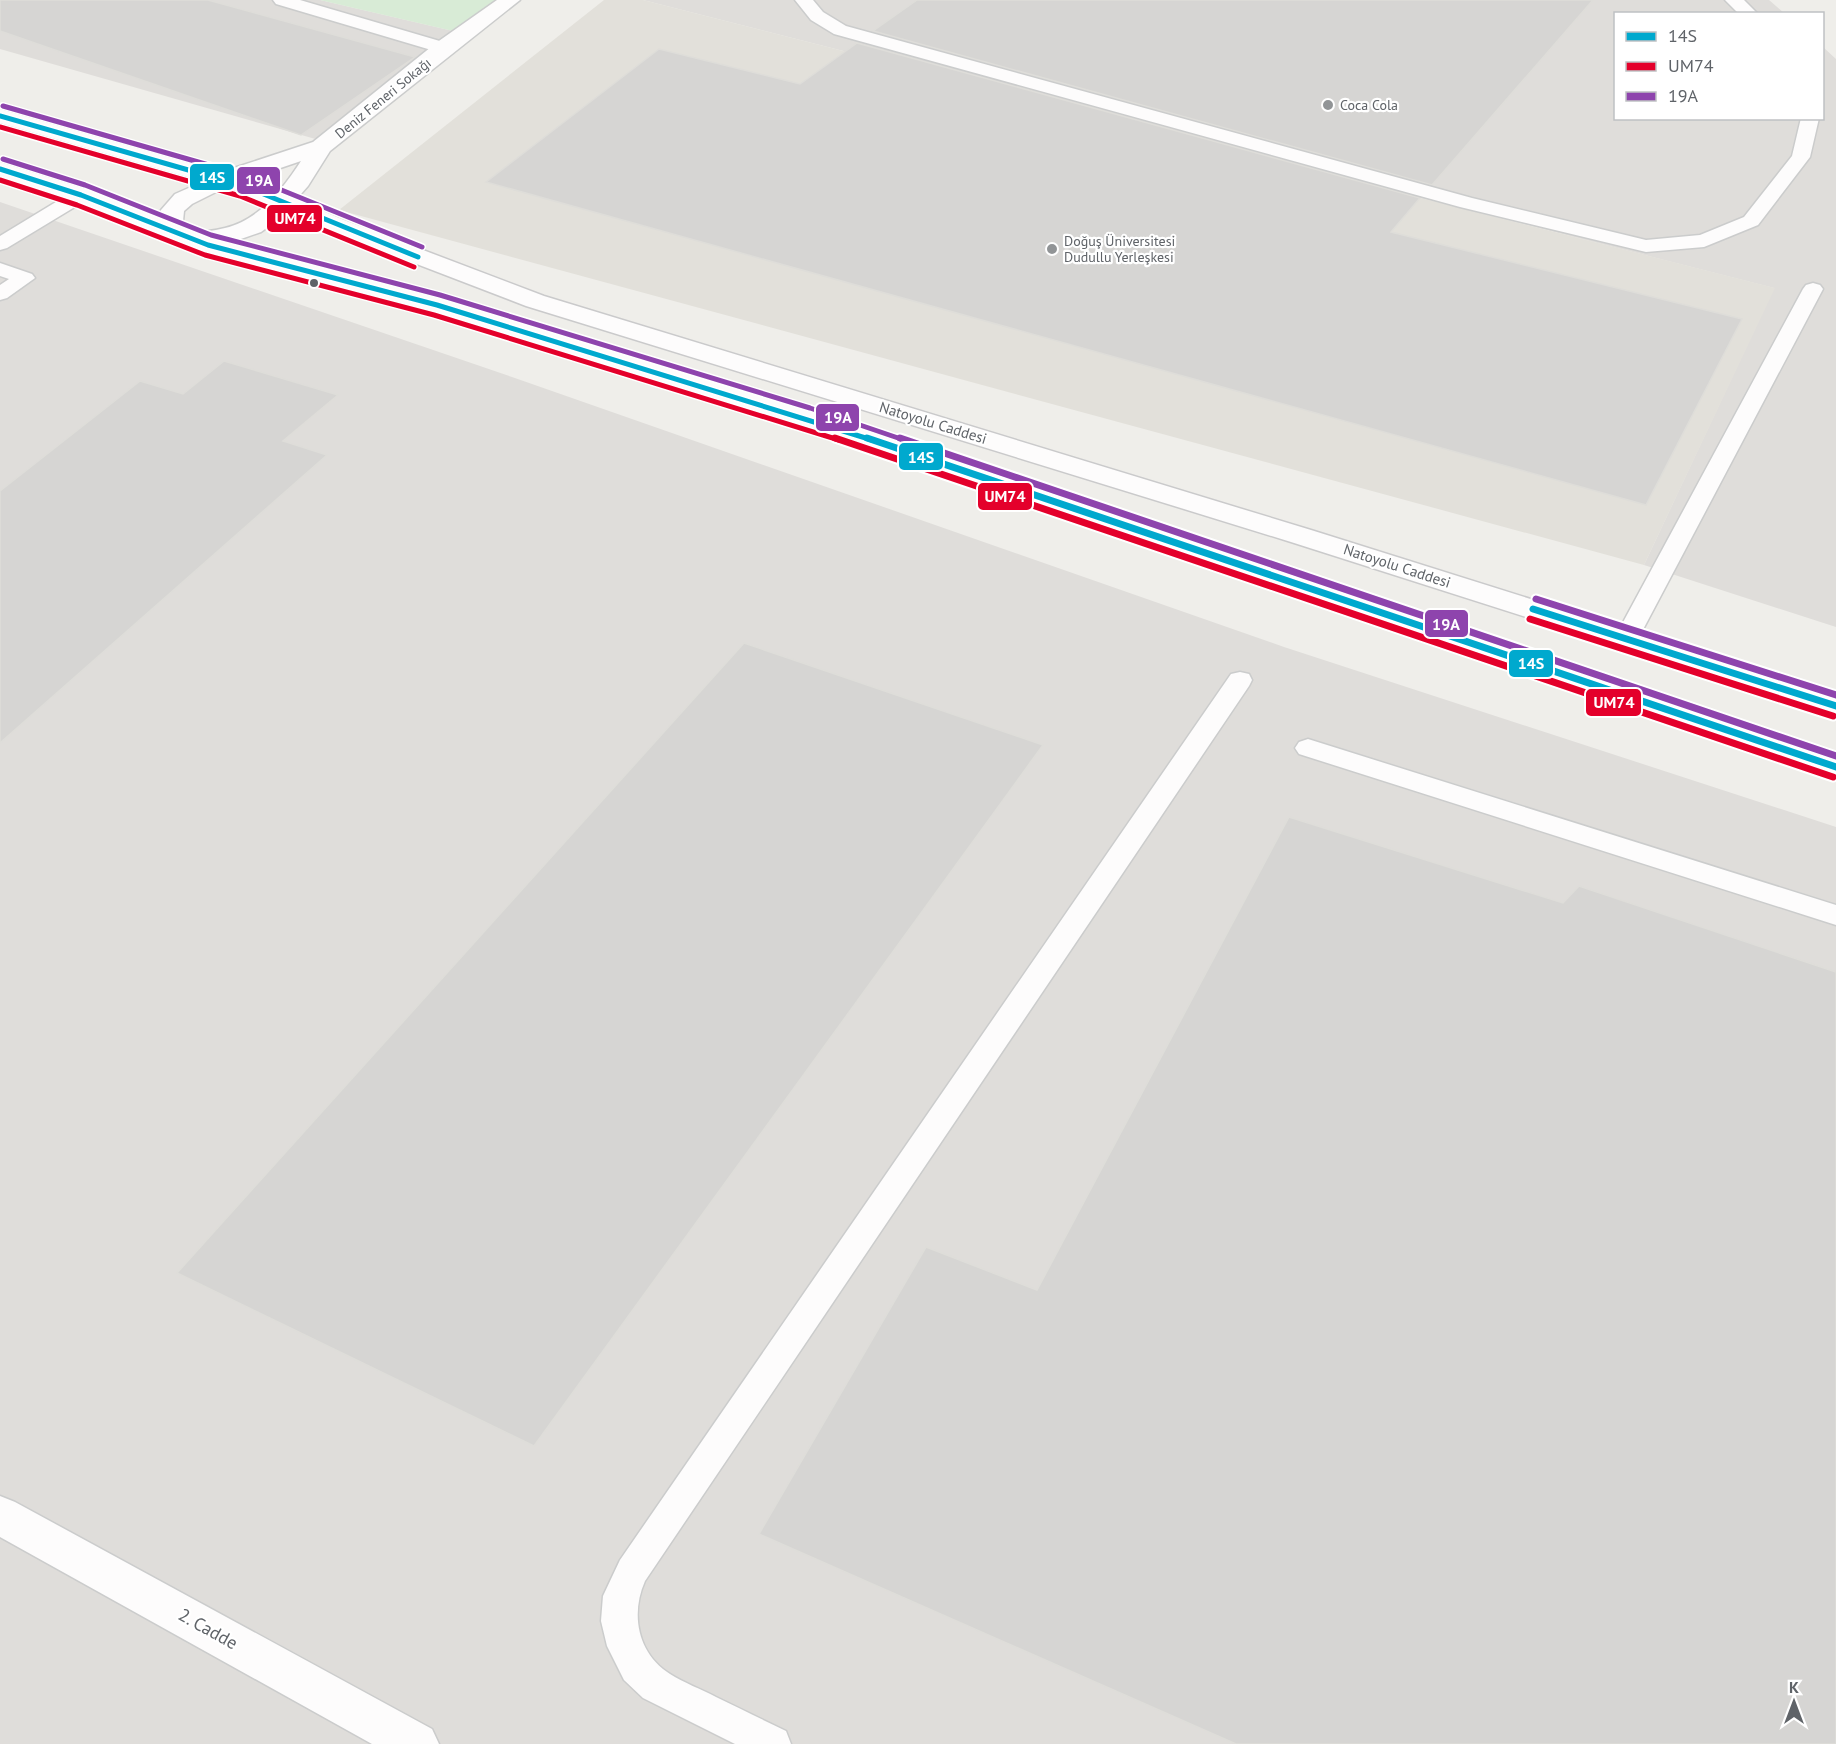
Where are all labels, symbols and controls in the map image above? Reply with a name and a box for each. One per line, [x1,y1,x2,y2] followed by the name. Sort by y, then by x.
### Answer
[1614,12,1824,120] legend
[1668,24,1697,47] text: 14S
[331,54,435,142] street label: Deniz Feneri Sokağı
[1668,54,1714,77] text: UM74
[1668,84,1699,107] text: 19A
[1340,96,1398,114] place label: Coca Cola
[1321,98,1335,112] marker: Coca Cola
[189,163,235,191] line badge: 14S
[236,166,281,195] line badge: 19A
[199,167,225,187] text: 14S
[245,170,273,190] text: 19A
[266,204,323,233] line badge: UM74
[275,208,315,228] text: UM74
[1064,232,1175,266] place label: Doğuş Üniversitesi Dudullu Yerleşkesi
[1045,242,1059,256] marker: Doğuş Üniversitesi Dudullu Yerleşkesi
[308,277,320,289] unlabelled marker
[877,397,989,448] street label: Natoyolu Caddesi
[815,403,860,432] line badge: 19A
[824,407,852,427] text: 19A
[898,442,944,471] line badge: 14S
[908,447,934,467] text: 14S
[977,482,1033,511] line badge: UM74
[985,486,1025,506] text: UM74
[1341,539,1453,592] street label: Natoyolu Caddesi
[1424,609,1469,638] line badge: 19A
[1432,614,1460,634] text: 19A
[1508,649,1554,678] line badge: 14S
[1518,653,1544,673] text: 14S
[1585,688,1642,717] line badge: UM74
[1594,692,1634,712] text: UM74
[174,1603,242,1654] street label: 2. Cadde
[1764,1672,1824,1732] north arrow
[1789,1677,1799,1697] text: K

